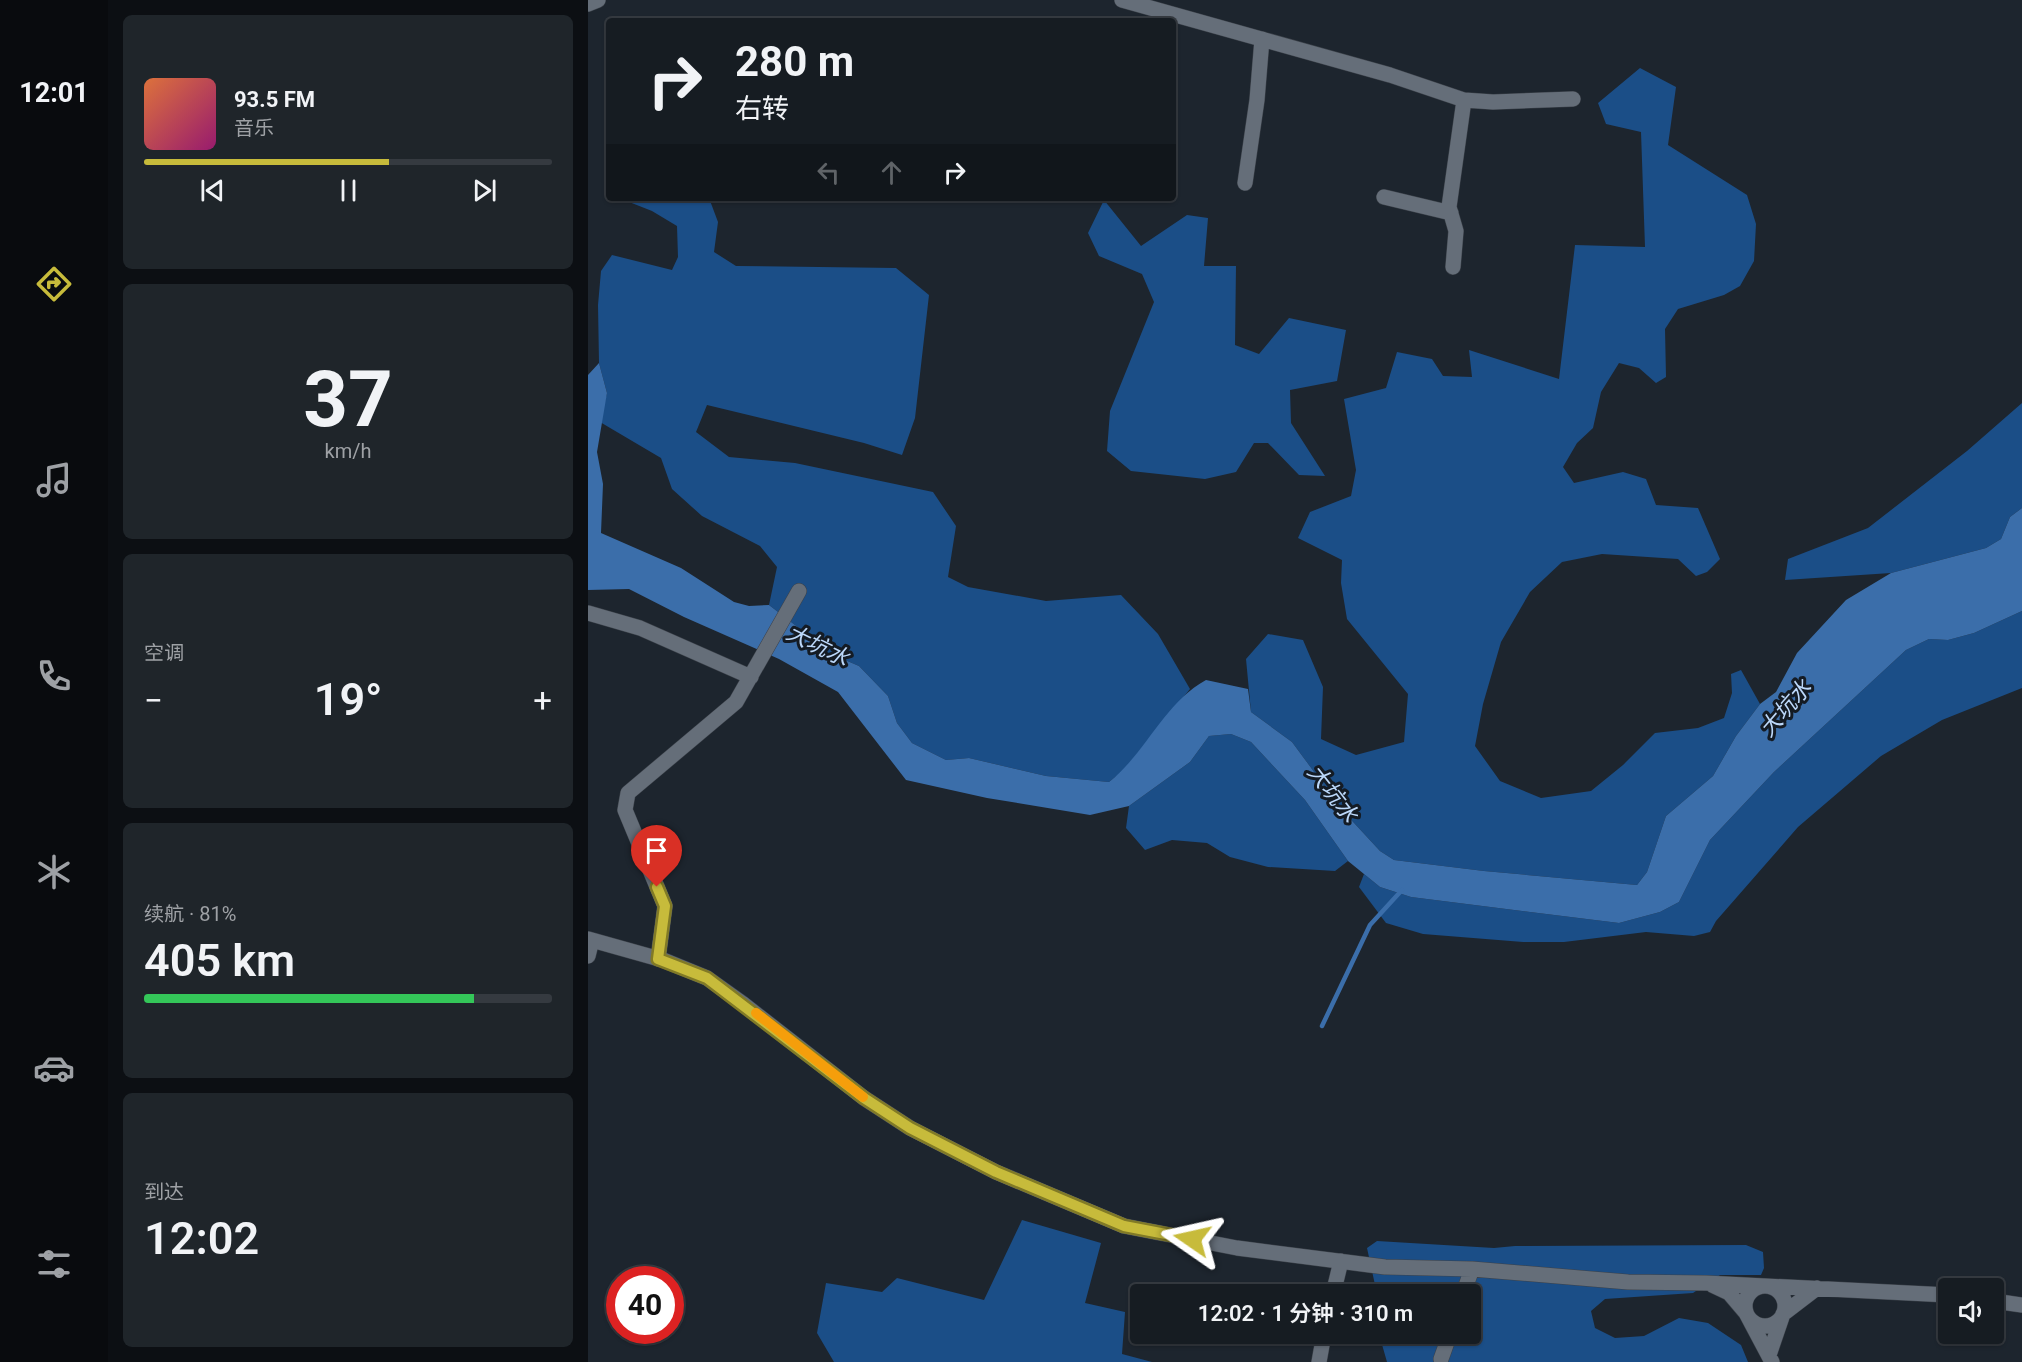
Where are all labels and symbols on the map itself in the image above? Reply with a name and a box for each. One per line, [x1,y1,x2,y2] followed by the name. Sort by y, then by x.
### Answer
[783,620,854,672] water label: 大坑水
[1754,674,1817,741] water label: 大坑水
[1302,760,1363,828] water label: 大坑水
[631,825,682,887] pin
[1160,1207,1224,1271] position arrow
[606,1266,684,1344] speed limit sign: 40

